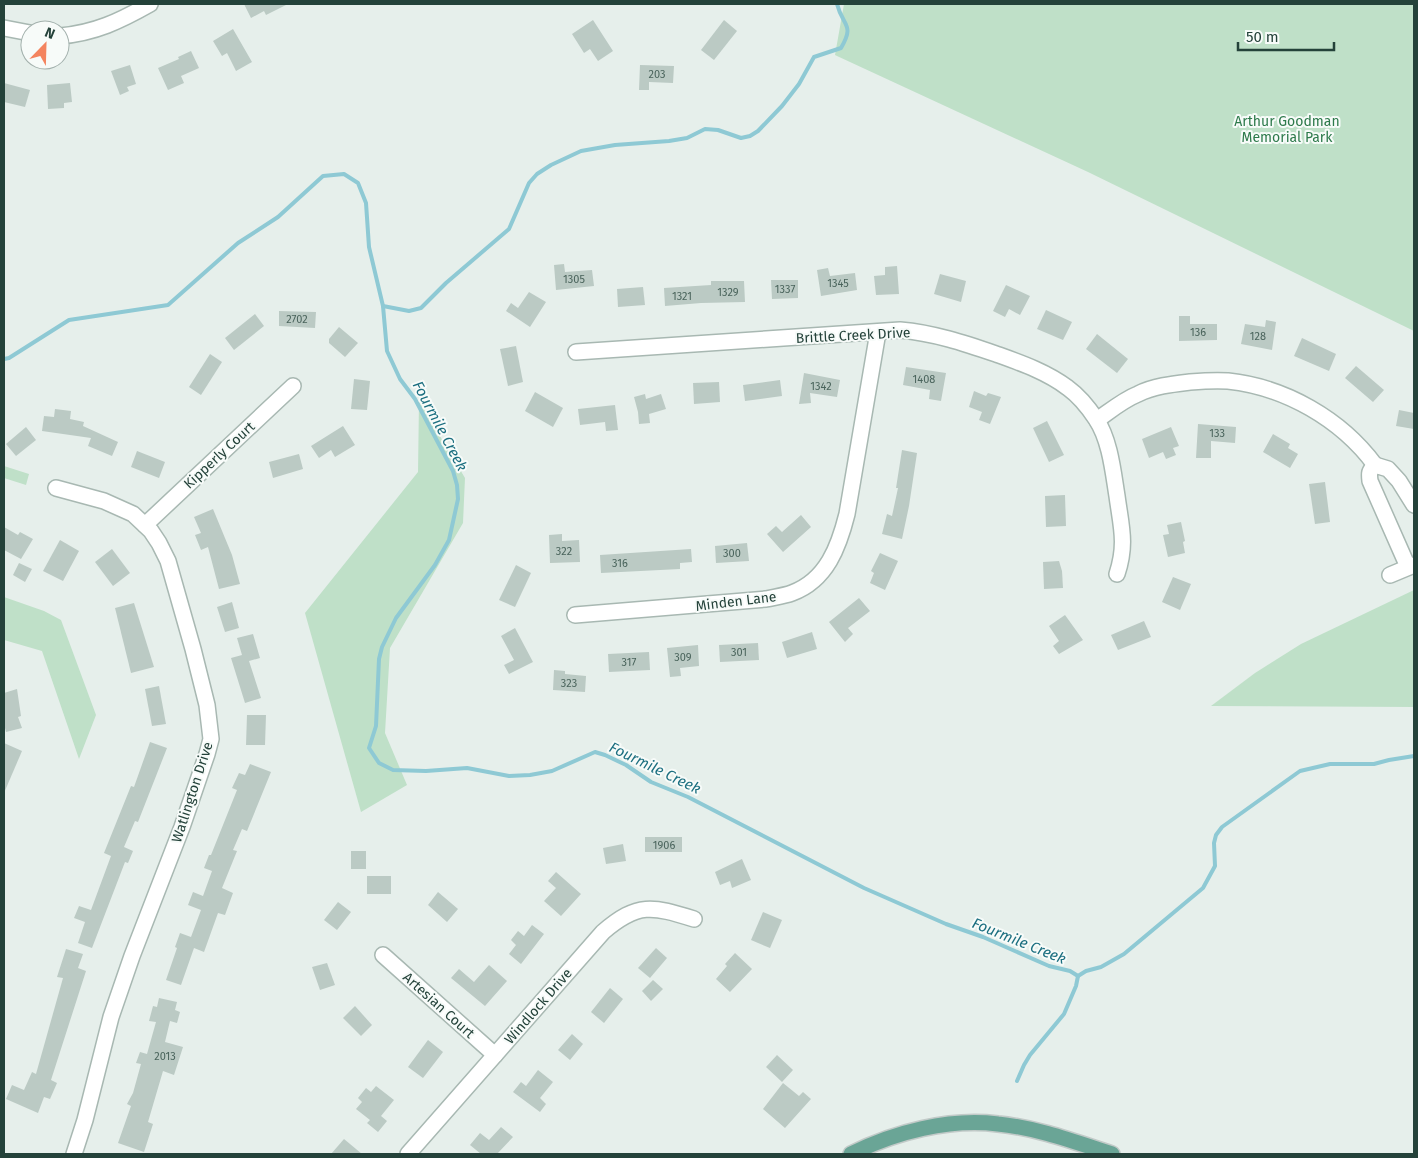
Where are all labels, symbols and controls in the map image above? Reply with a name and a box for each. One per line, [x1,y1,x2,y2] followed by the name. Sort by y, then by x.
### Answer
[20,20,70,70] north arrow
[1238,20,1334,52] scale bar
[42,24,57,43] text: N
[1246,28,1279,46] text: 50 m
[649,68,665,81] house number: 203
[1234,113,1340,146] park label: Arthur Goodman Memorial Park
[563,273,585,286] house number: 1305
[827,277,849,290] house number: 1345
[775,283,795,296] house number: 1337
[717,286,739,299] house number: 1329
[672,290,692,303] house number: 1321
[286,313,308,326] house number: 2702
[795,324,911,347] street label: Brittle Creek Drive
[1190,326,1206,339] house number: 136
[1250,330,1266,343] house number: 128
[913,373,935,386] house number: 1408
[409,378,471,474] water label: Fourmile Creek
[810,380,832,393] house number: 1342
[180,418,259,493] street label: Kipperly Court
[1209,427,1225,440] house number: 133
[556,545,572,558] house number: 322
[723,547,741,560] house number: 300
[612,557,628,570] house number: 316
[695,588,777,615] street label: Minden Lane
[731,646,747,659] house number: 301
[674,651,692,664] house number: 309
[622,656,637,669] house number: 317
[561,677,577,690] house number: 323
[606,738,704,798] water label: Fourmile Creek
[168,740,217,845] street label: Watlington Drive
[653,839,675,852] house number: 1906
[969,914,1069,968] water label: Fourmile Creek
[501,965,576,1048] street label: Windlock Drive
[399,969,479,1043] street label: Artesian Court
[154,1050,176,1063] house number: 2013

